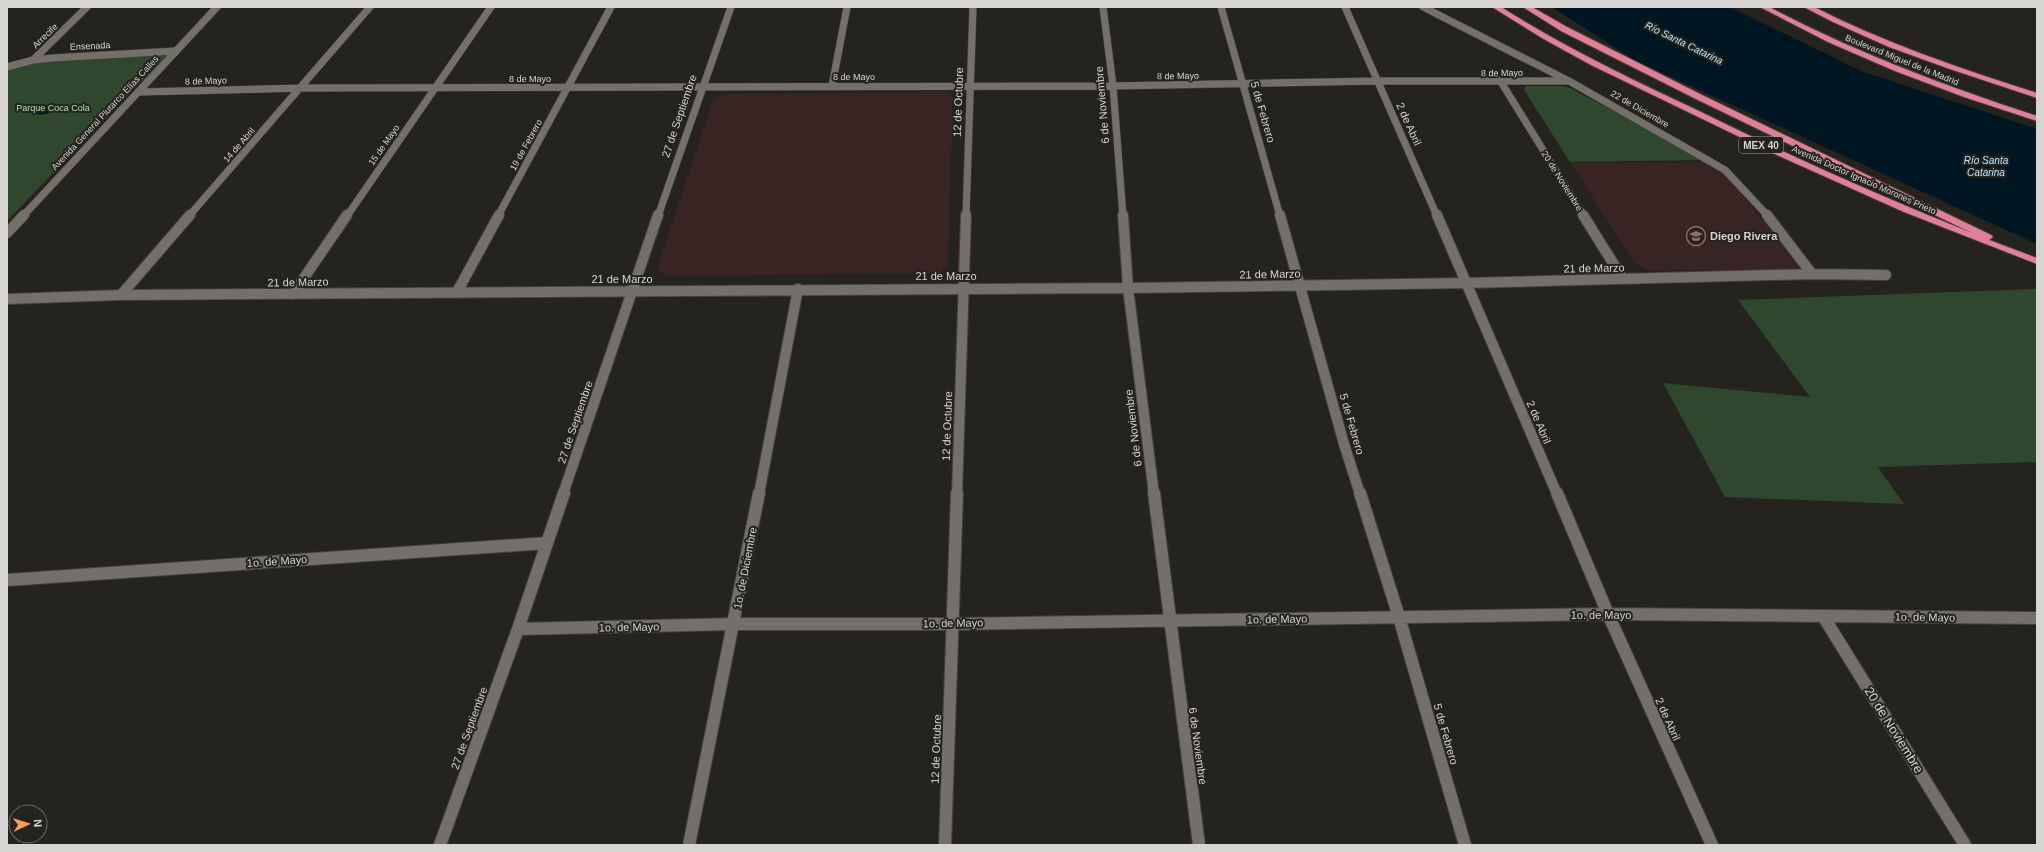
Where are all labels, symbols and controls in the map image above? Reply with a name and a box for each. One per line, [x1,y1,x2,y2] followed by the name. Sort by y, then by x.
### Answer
[1643,19,1725,67] water label: Río Santa Catarina
[30,22,60,50] street label: Arrecife
[1844,33,1960,87] street label: Boulevard Miguel de la Madrid
[69,40,111,52] street label: Ensenada
[49,53,161,172] street label: Avenida General Plutarco Elías Calles
[1093,66,1111,144] street label: 6 de Noviembre
[951,67,965,137] street label: 12 de Octubre
[1481,68,1523,78] street label: 8 de Mayo
[1157,71,1199,81] street label: 8 de Mayo
[833,72,875,82] street label: 8 de Mayo
[659,73,699,159] street label: 27 de Septiembre
[509,74,551,84] street label: 8 de Mayo
[185,75,227,87] street label: 8 de Mayo
[1249,80,1277,144] street label: 5 de Febrero
[1609,88,1671,130] street label: 22 de Diciembre
[1394,101,1424,147] street label: 2 de Abril
[16,103,90,113] park label: Parque Coca Cola
[508,118,544,172] street label: 19 de Febrero
[366,123,402,167] street label: 15 de Mayo
[221,126,257,164] street label: 14 de Abril
[1739,137,1783,153] road number: MEX 40
[1791,144,1937,216] street label: Avenida Doctor Ignacio Morones Prieto
[1540,149,1584,213] street label: 20 de Noviembre
[1964,155,2009,178] water label: Río Santa Catarina
[1685,225,1707,247] school or university icon: Diego Rivera
[1710,230,1778,242] place label: Diego Rivera
[1563,261,1625,275] street label: 21 de Marzo
[1239,267,1301,281] street label: 21 de Marzo
[915,270,977,282] street label: 21 de Marzo
[591,273,653,285] street label: 21 de Marzo
[267,275,329,289] street label: 21 de Marzo
[555,379,595,465] street label: 27 de Septiembre
[1122,389,1144,467] street label: 6 de Noviembre
[940,391,954,461] street label: 12 de Octubre
[1338,392,1366,456] street label: 5 de Febrero
[1525,399,1553,445] street label: 2 de Abril
[731,526,759,610] street label: 1o. de Diciembre
[246,553,308,569] street label: 1o. de Mayo
[1571,609,1631,621] street label: 1o. de Mayo
[1895,610,1955,624] street label: 1o. de Mayo
[1247,612,1307,626] street label: 1o. de Mayo
[923,616,983,630] street label: 1o. de Mayo
[599,620,659,634] street label: 1o. de Mayo
[1861,684,1927,776] street label: 20 de Noviembre
[449,685,489,771] street label: 27 de Septiembre
[1653,696,1683,742] street label: 2 de Abril
[1432,702,1460,766] street label: 5 de Febrero
[1187,707,1209,785] street label: 6 de Noviembre
[929,714,943,784] street label: 12 de Octubre
[8,804,48,844] north arrow
[32,819,44,828] text: N

